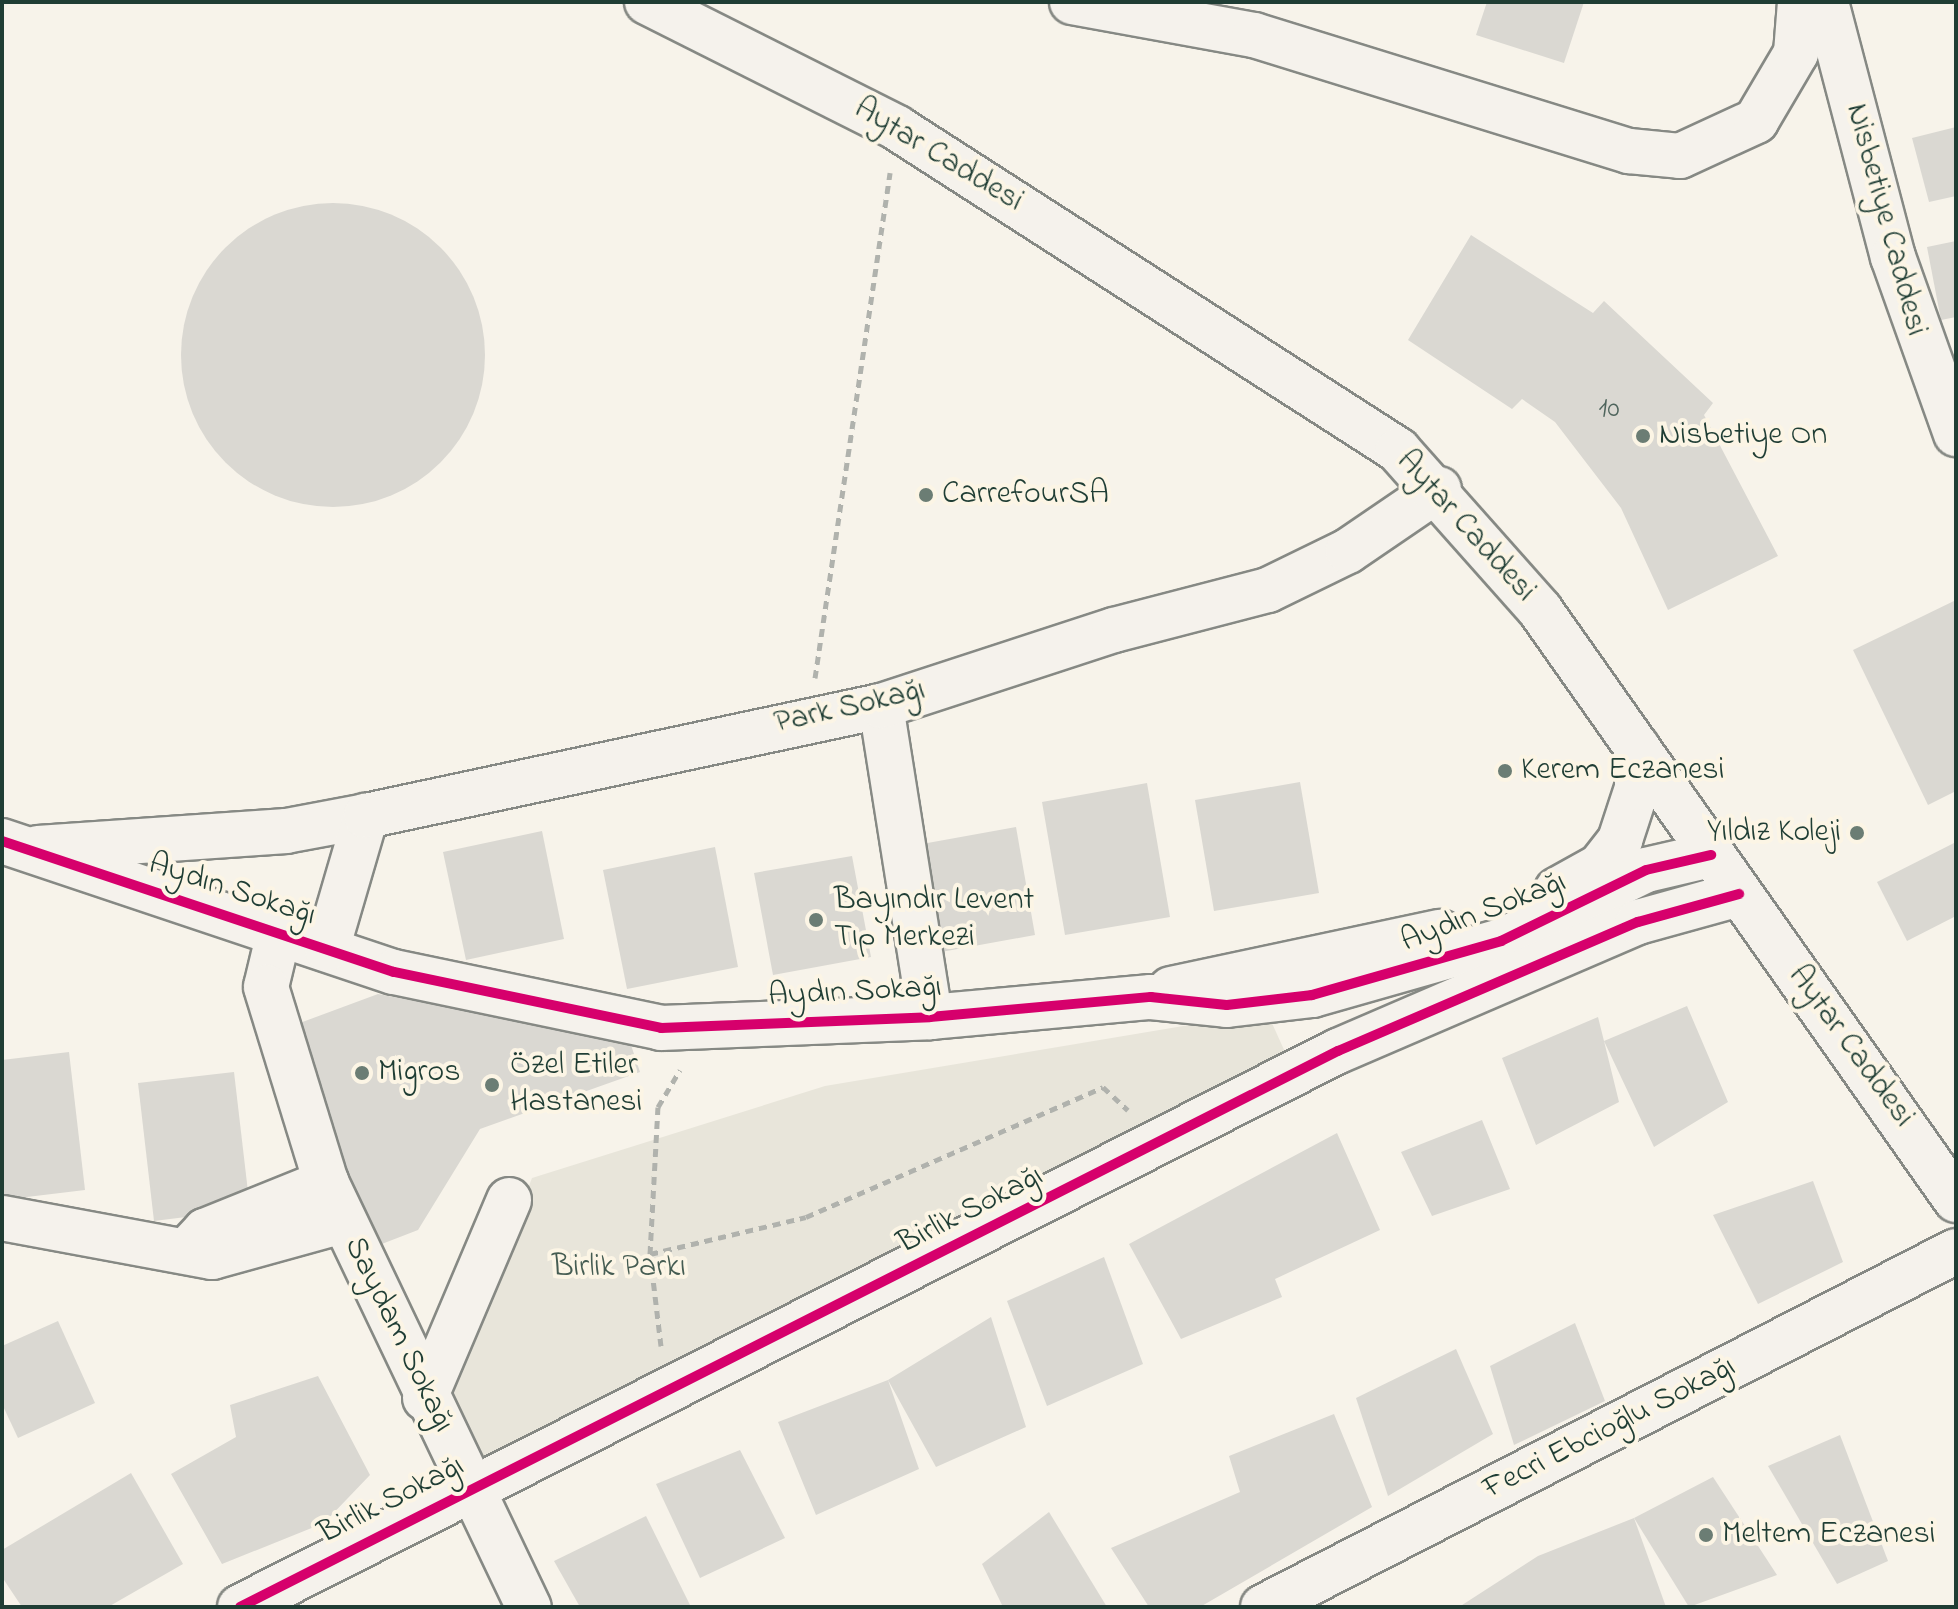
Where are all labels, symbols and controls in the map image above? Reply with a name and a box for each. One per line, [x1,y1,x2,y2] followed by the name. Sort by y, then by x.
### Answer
[846,90,1030,222] street label: Aytar Caddesi
[1836,100,1934,340] street label: Nisbetiye Caddesi
[1599,393,1619,427] house number: 10
[1659,417,1827,455] place label: Nisbetiye On
[1634,427,1652,445] marker: Nisbetiye On
[1387,443,1543,611] street label: Aytar Caddesi
[942,476,1109,514] place label: CarrefourSA
[917,486,935,504] marker: CarrefourSA
[771,672,929,744] street label: Park Sokağı
[1521,752,1724,790] place label: Kerem Eczanesi
[1496,762,1514,780] marker: Kerem Eczanesi
[1707,814,1841,852] place label: Yıldız Koleji
[1848,824,1866,842] marker: Yıldız Koleji
[143,846,321,936] street label: Aydın Sokağı
[1396,864,1572,962] street label: Aydın Sokağı
[834,883,1034,958] place label: Bayındır Levent Tıp Merkezi
[805,909,827,931] marker: Bayındır Levent Tıp Merkezi
[1778,959,1922,1135] street label: Aytar Caddesi
[767,969,943,1017] street label: Aydın Sokağı
[510,1048,642,1123] place label: Özel Etiler Hastanesi
[378,1054,460,1092] place label: Migros
[353,1064,371,1082] marker: Migros
[481,1074,503,1096] marker: Özel Etiler Hastanesi
[892,1158,1050,1264] street label: Birlik Sokağı
[334,1231,462,1439] street label: Saydam Sokağı
[552,1249,686,1287] park label: Birlik Parkı
[1477,1349,1743,1509] street label: Fecri Ebcioğlu Sokağı
[313,1448,471,1554] street label: Birlik Sokağı
[1722,1516,1936,1554] place label: Meltem Eczanesi
[1697,1526,1715,1544] marker: Meltem Eczanesi

